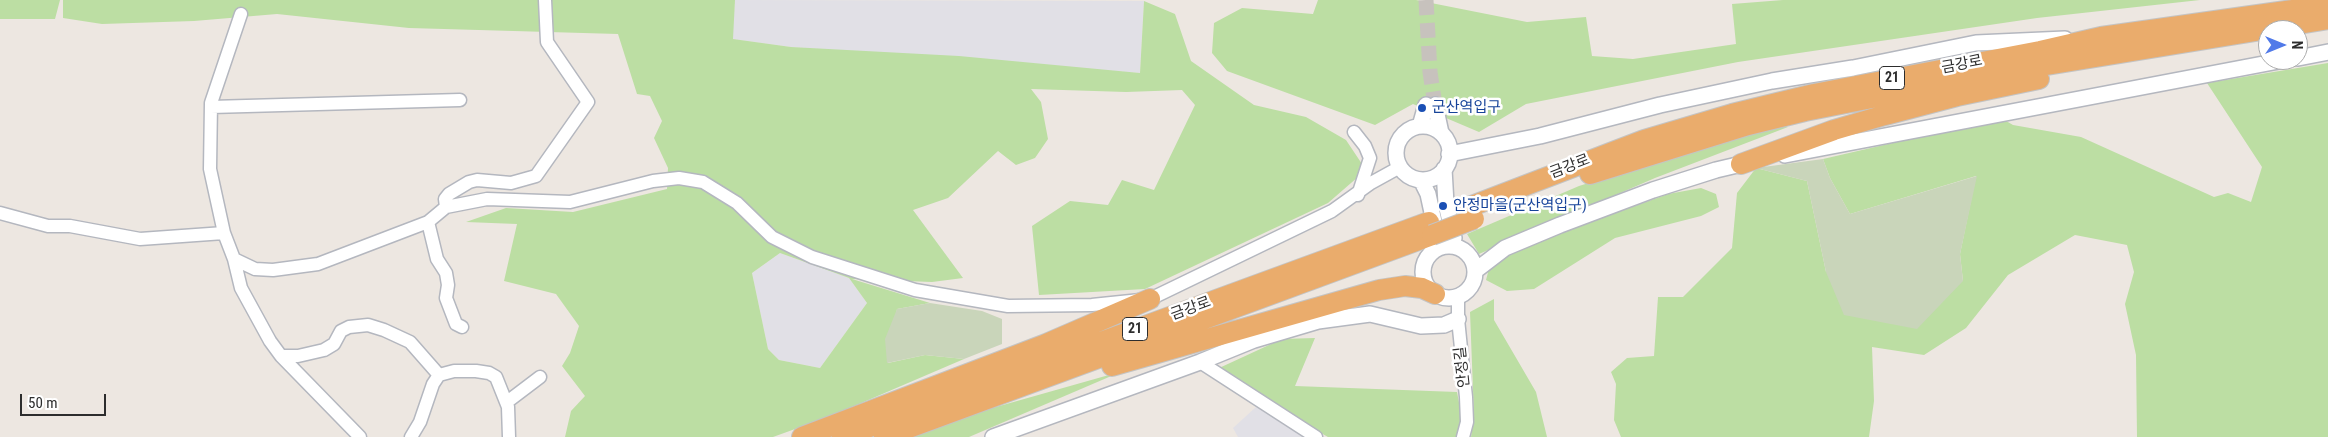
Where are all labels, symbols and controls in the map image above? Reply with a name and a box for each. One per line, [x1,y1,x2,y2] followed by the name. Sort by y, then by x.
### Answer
[2258,20,2308,70] north arrow
[2289,41,2305,49] text: N
[1940,52,1984,78] street label: 금강로
[1880,66,1904,90] road number: 21
[1432,99,1501,117] place label: 군산역입구
[1416,102,1428,114] marker: 군산역입구
[1547,151,1593,183] street label: 금강로
[1453,197,1587,215] place label: 안정마을(군산역입구)
[1437,200,1449,212] marker: 안정마을(군산역입구)
[1168,293,1214,325] street label: 금강로
[1122,318,1148,340] road number: 21
[1452,345,1474,389] street label: 안정길
[22,384,109,416] scale bar
[28,394,58,412] text: 50 m

